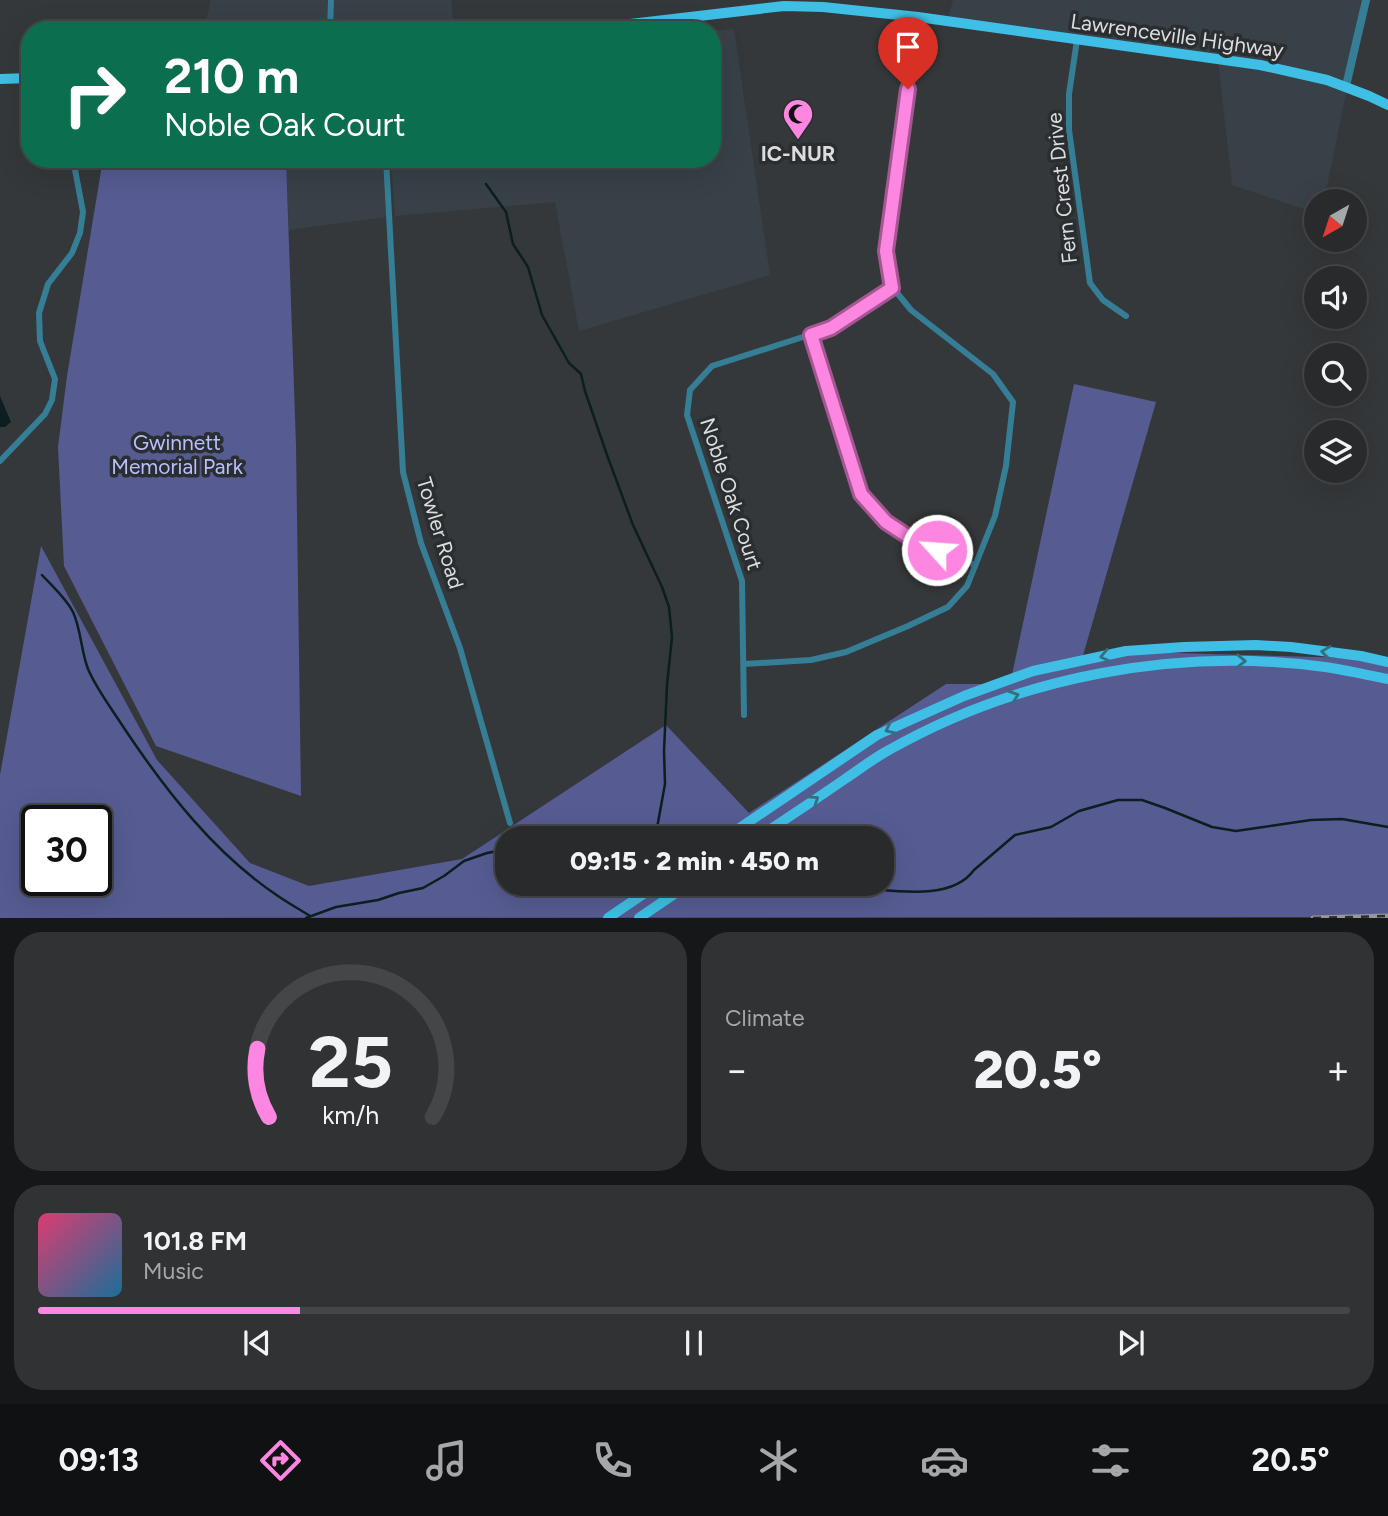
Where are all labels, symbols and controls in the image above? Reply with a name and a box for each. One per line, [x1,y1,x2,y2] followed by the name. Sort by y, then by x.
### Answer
[1069,8,1285,63] street label: Lawrenceville Highway
[878,17,938,89] pin
[889,28,927,66] icon: arrive
[164,46,299,105] text: 210 m
[49,49,140,140] icon: right
[781,97,815,141] mosque icon: IC-NUR
[164,106,405,144] text: Noble Oak Court
[1041,111,1082,265] street label: Fern Crest Drive
[761,141,835,166] place label: IC-NUR
[1304,189,1367,252] north arrow
[1304,189,1367,483] map controls
[1304,266,1367,329] button: sound
[1304,343,1367,406] button: search
[695,415,768,573] street label: Noble Oak Court
[1304,420,1367,483] button: layers
[111,430,244,479] park label: Gwinnett Memorial Park
[412,474,469,592] street label: Towler Road
[900,513,974,587] position arrow
[1320,644,1332,659] one-way arrow
[1099,647,1111,662] one-way arrow
[1236,654,1247,669] one-way arrow
[1008,690,1020,704] one-way arrow
[885,721,897,735] one-way arrow
[806,795,819,808] one-way arrow
[21,805,112,896] speed limit sign: 30
[570,845,819,877] text: 09:15 · 2 min · 450 m
[725,1004,804,1032] text: Climate
[308,1019,393,1106] text: 25
[973,1039,1102,1101] text: 20.5°
[725,1047,749,1093] text: −
[1326,1047,1350,1093] text: +
[322,1100,379,1130] text: km/h
[143,1225,247,1257] text: 101.8 FM
[143,1257,204,1285] text: Music
[238,1324,276,1362] icon: previous
[675,1324,713,1362] icon: pause
[1112,1324,1150,1362] icon: next
[256,1436,305,1485] icon: directions
[422,1436,471,1485] icon: music
[588,1436,637,1485] icon: phone
[754,1436,803,1485] icon: climate
[920,1436,969,1485] icon: car
[1086,1436,1135,1485] icon: filters
[58,1441,139,1479] text: 09:13
[1252,1441,1330,1479] text: 20.5°

